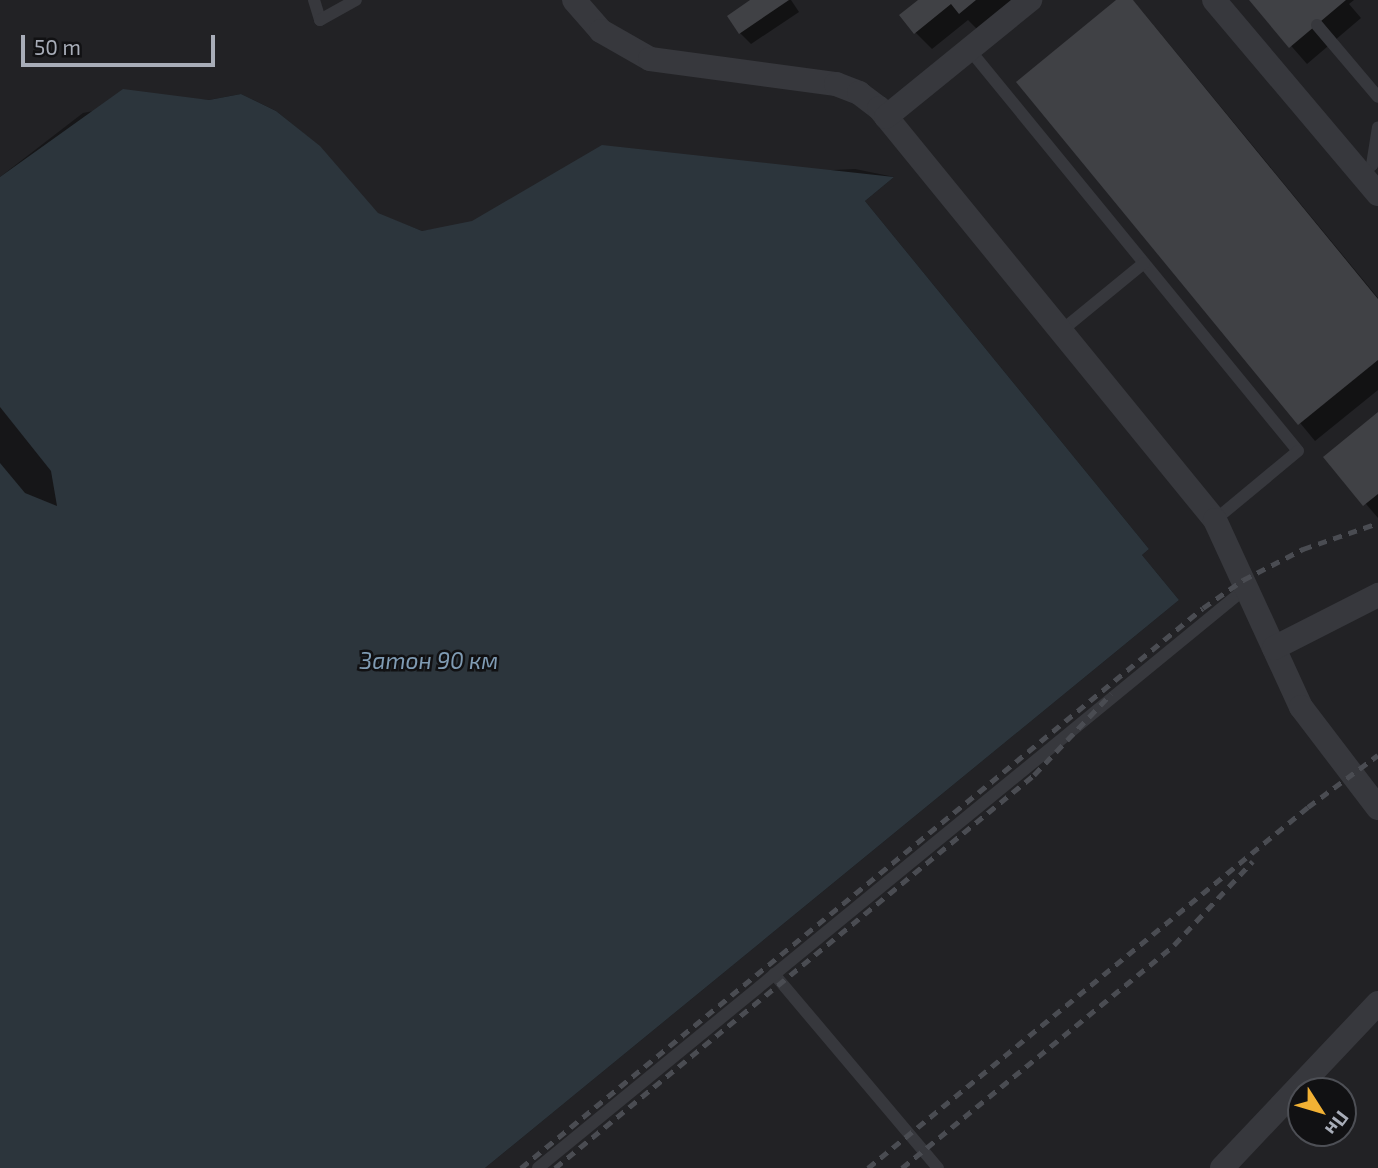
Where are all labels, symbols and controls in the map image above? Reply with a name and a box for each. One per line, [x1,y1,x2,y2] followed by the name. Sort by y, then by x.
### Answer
[24,21,219,65] scale bar
[34,34,81,59] text: 50 m
[360,646,498,674] water label: Затон 90 км
[1287,1077,1357,1147] north arrow
[1321,1107,1354,1141] text: Пн

